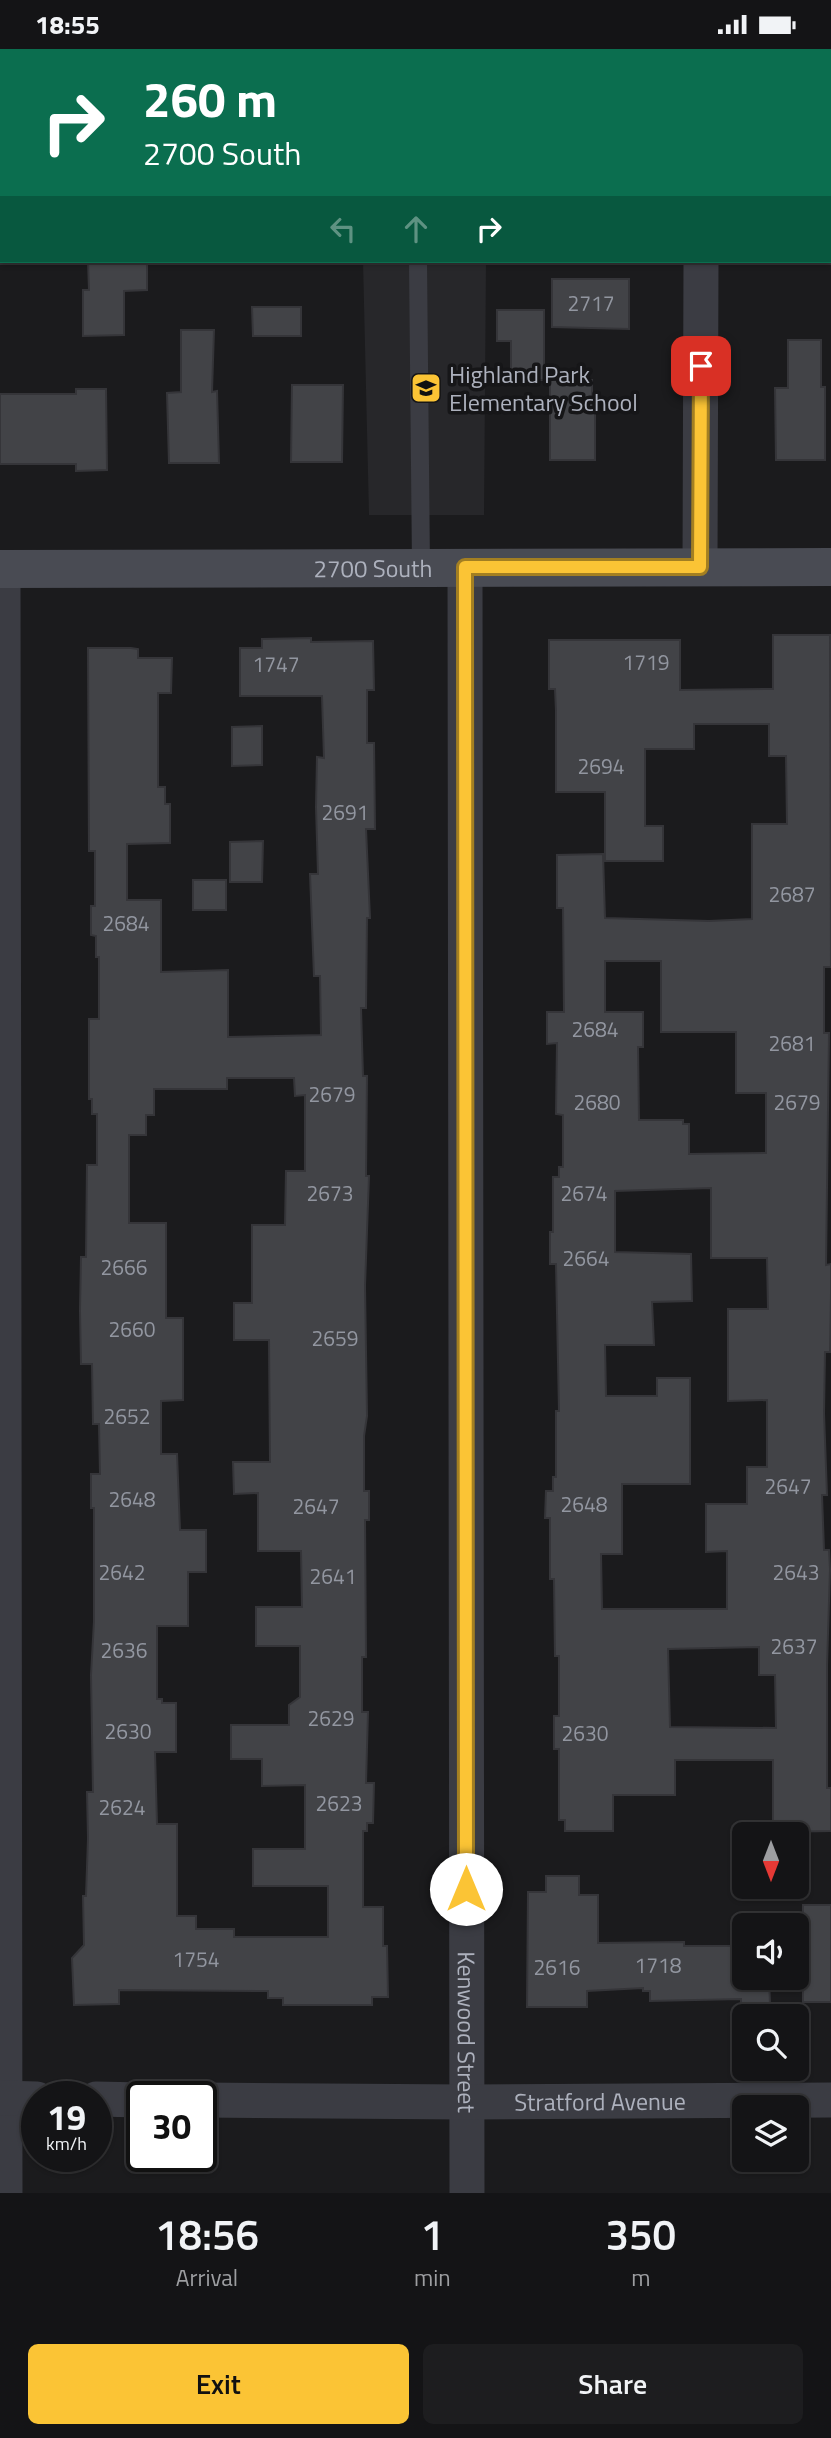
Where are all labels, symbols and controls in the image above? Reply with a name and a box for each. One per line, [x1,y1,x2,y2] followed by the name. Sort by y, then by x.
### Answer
[35,5,100,44] text: 18:55
[143,61,277,136] text: 260 m
[28,77,119,168] icon: right
[143,129,301,177] text: 2700 South
[324,210,362,248] icon: left
[397,210,435,248] icon: ahead
[470,210,508,248] icon: right
[567,287,615,319] house number: 2717
[671,336,731,396] pin
[682,347,720,385] icon: arrive
[449,356,638,420] place label: Highland Park Elementary School
[409,371,443,405] school or university icon: Highland Park Elementary School
[314,550,432,586] street label: 2700 South
[622,646,670,678] house number: 1719
[252,648,300,680] house number: 1747
[577,750,625,782] house number: 2694
[321,796,369,828] house number: 2691
[768,878,816,910] house number: 2687
[102,907,150,939] house number: 2684
[571,1013,619,1045] house number: 2684
[768,1027,816,1059] house number: 2681
[308,1078,356,1110] house number: 2679
[573,1086,621,1118] house number: 2680
[773,1086,821,1118] house number: 2679
[306,1177,354,1209] house number: 2673
[560,1177,608,1209] house number: 2674
[562,1242,610,1274] house number: 2664
[100,1251,148,1283] house number: 2666
[108,1313,156,1345] house number: 2660
[311,1322,359,1354] house number: 2659
[103,1400,151,1432] house number: 2652
[764,1470,812,1502] house number: 2647
[108,1483,156,1515] house number: 2648
[560,1488,608,1520] house number: 2648
[292,1490,340,1522] house number: 2647
[98,1556,146,1588] house number: 2642
[772,1556,820,1588] house number: 2643
[309,1560,357,1592] house number: 2641
[770,1630,818,1662] house number: 2637
[100,1634,148,1666] house number: 2636
[307,1702,355,1734] house number: 2629
[104,1715,152,1747] house number: 2630
[561,1717,609,1749] house number: 2630
[315,1787,363,1819] house number: 2623
[98,1791,146,1823] house number: 2624
[732,1822,808,1899] north arrow
[732,1822,809,2172] map controls
[429,1852,503,1926] position arrow
[732,1913,809,1990] button: sound
[172,1943,220,1975] house number: 1754
[634,1949,682,1981] house number: 1718
[449,1951,485,2113] street label: Kenwood Street
[533,1951,581,1983] house number: 2616
[732,2004,809,2081] button: search
[126,2081,217,2172] speed limit sign: 30
[514,2083,686,2120] street label: Stratford Avenue
[47,2090,86,2144] text: 19
[732,2095,809,2172] button: layers
[46,2130,87,2157] text: km/h
[155,2202,259,2266] text: 18:56
[421,2202,444,2266] text: 1
[606,2202,676,2266] text: 350
[176,2260,238,2295] text: Arrival
[414,2260,451,2295] text: min
[631,2260,650,2295] text: m
[28,2344,409,2424] button: Exit
[423,2344,803,2424] button: Share

